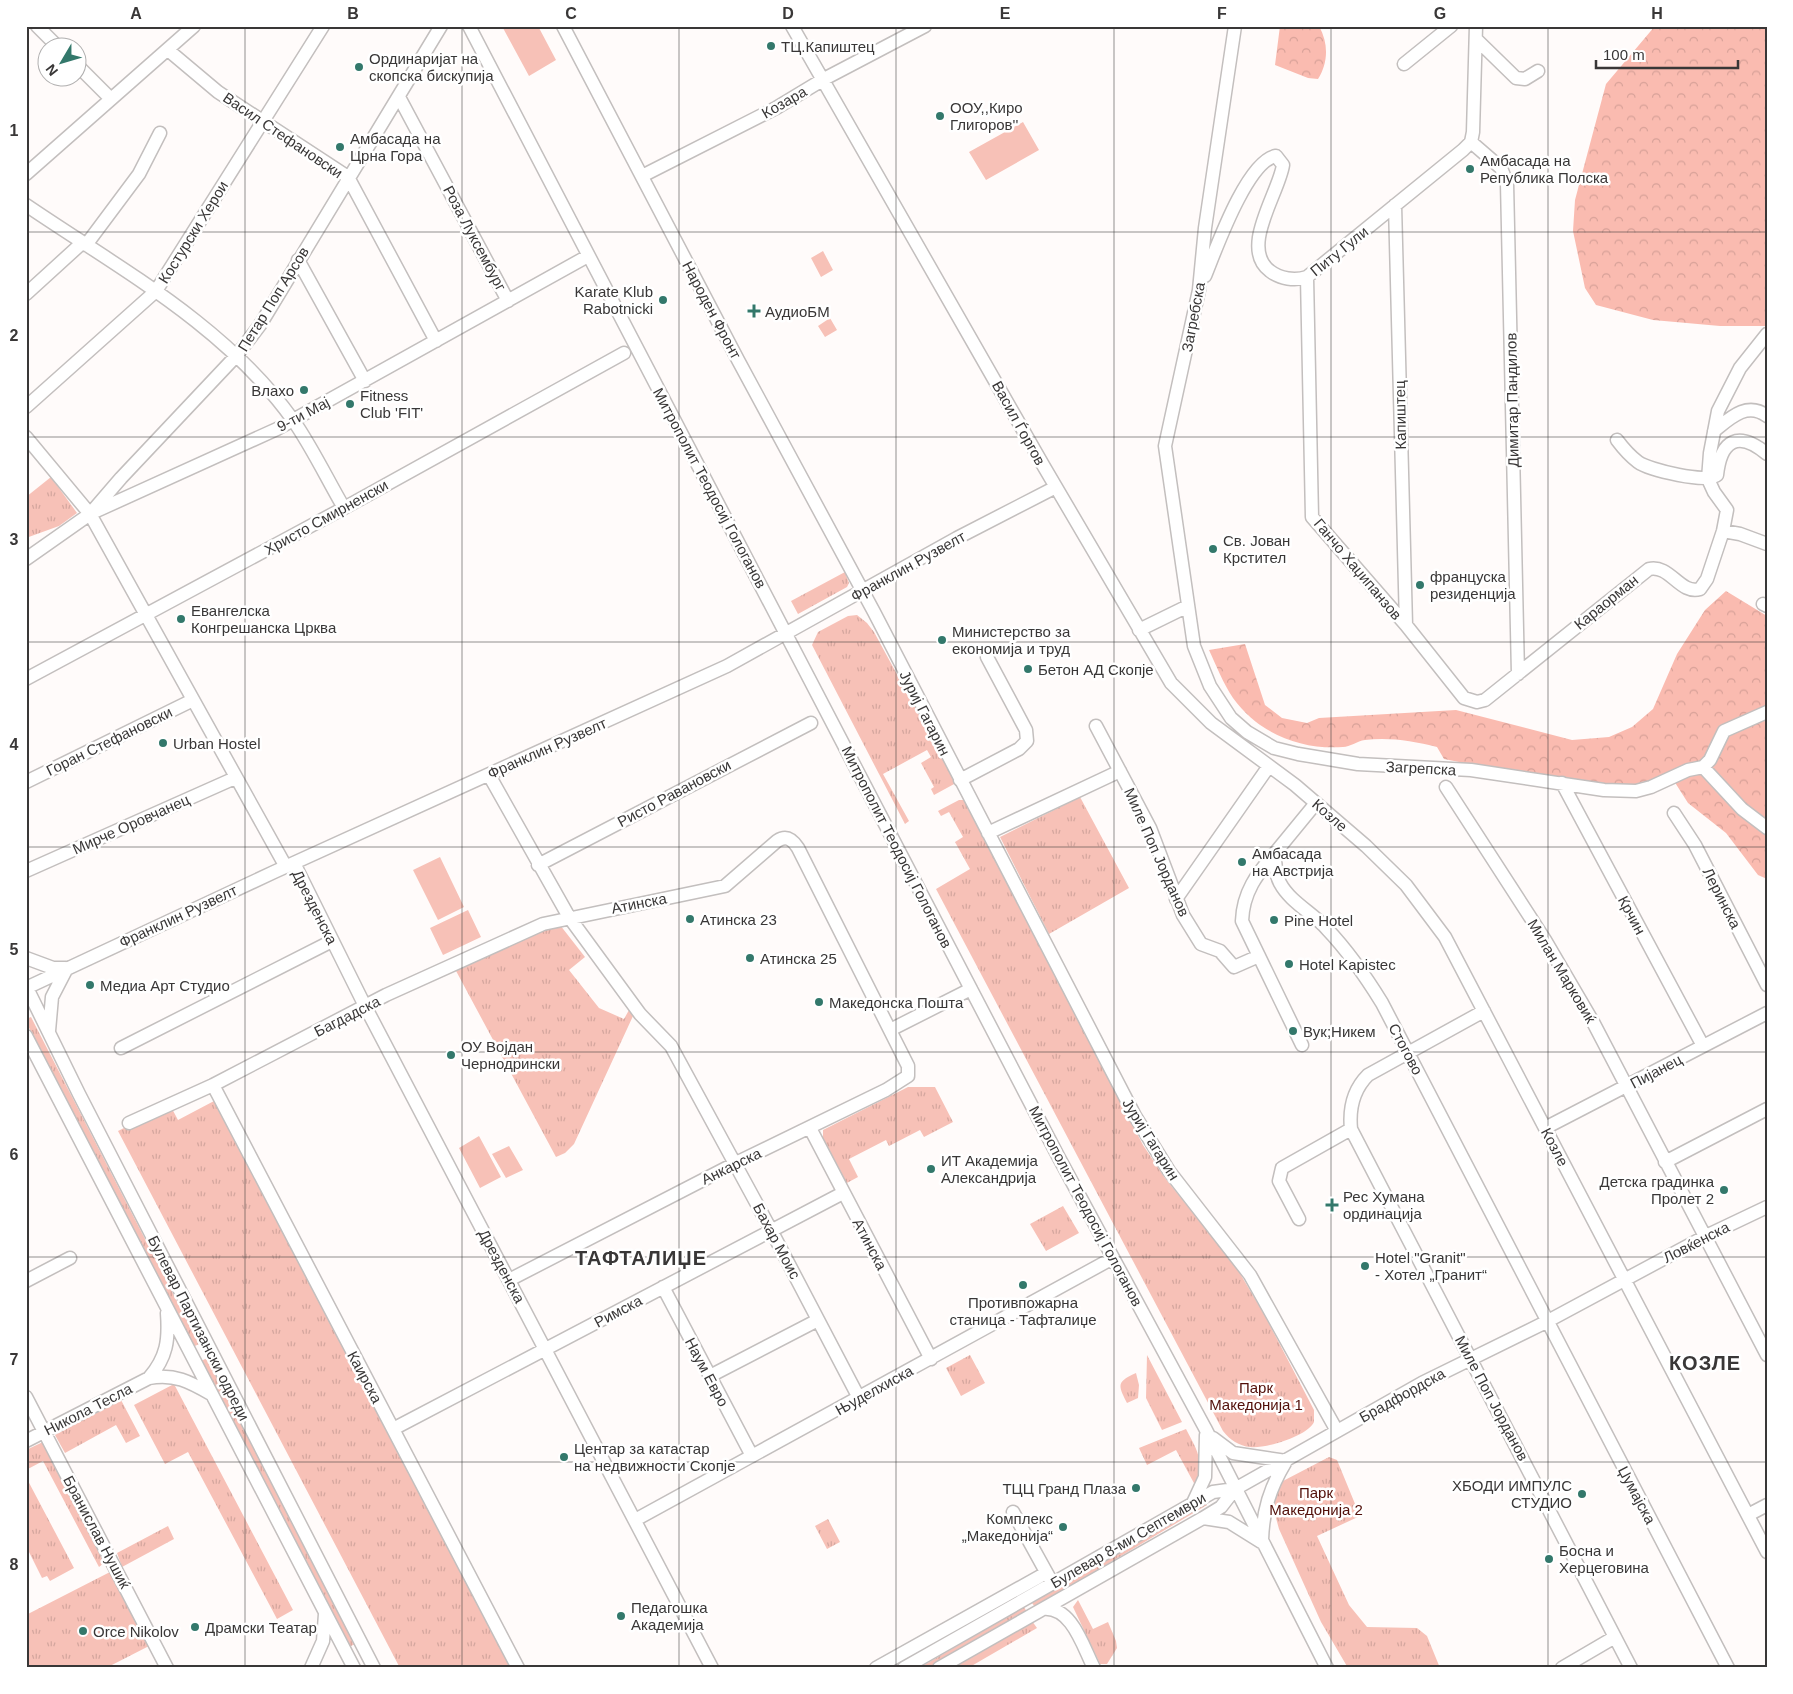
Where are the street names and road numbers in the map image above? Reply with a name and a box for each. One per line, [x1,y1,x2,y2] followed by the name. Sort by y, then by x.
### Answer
[759,82,810,122] street label: Козара
[220,89,346,181] street label: Васил Стефановски
[155,178,231,286] street label: Костурски Херои
[440,183,510,294] street label: Роза Луксембург
[1307,223,1371,279] street label: Питу Гули
[234,244,312,354] street label: Петар Поп Арсов
[679,258,745,362] street label: Народен Фронт
[1178,280,1208,353] street label: Загребска
[1502,333,1522,467] street label: Димитар Пандилов
[989,378,1049,468] street label: Васил Ѓоргов
[1391,380,1409,450] street label: Капиштец
[650,385,770,591] street label: Митрополит Теодосиј Гологанов
[274,393,332,435] street label: 9-ти Мај
[261,476,391,558] street label: Христо Смирненски
[1311,515,1405,623] street label: Ганчо Хаџипанзов
[848,527,968,605] street label: Франклин Рузвелт
[1571,571,1641,633] street label: Караорман
[896,668,954,758] street label: Јуриј Гагарин
[43,703,175,779] street label: Горан Стефановски
[485,714,609,782] street label: Франклин Рузвелт
[838,743,956,951] street label: Митрополит Теодосиј Гологанов
[614,756,734,830] street label: Ристо Равановски
[1385,758,1457,778] street label: Загрепска
[1121,785,1193,919] street label: Миле Поп Јорданов
[70,790,192,857] street label: Мирче Оровчанец
[1309,795,1351,835] street label: Козле
[1699,865,1745,932] street label: Леринска
[289,867,341,948] street label: Дрезденска
[116,881,240,951] street label: Франклин Рузвелт
[610,889,669,917] street label: Атинска
[1615,893,1649,937] street label: Крчин
[1524,916,1600,1026] street label: Милан Марковиќ
[311,992,383,1040] street label: Багдадска
[1385,1021,1427,1077] street label: Стогово
[1627,1050,1685,1092] street label: Пијанец
[1119,1095,1183,1183] street label: Јуриј Гагарин
[1026,1103,1146,1309] street label: Митрополит Теодосиј Гологанов
[1538,1125,1572,1169] street label: Козле
[698,1144,764,1188] street label: Анкарска
[750,1200,804,1282] street label: Бахар Моис
[849,1215,891,1273] street label: Атинска
[1660,1218,1733,1266] street label: Ловќенска
[475,1226,529,1306] street label: Дрезденска
[145,1233,253,1423] street label: Булевар Партизански одреди
[591,1291,645,1331] street label: Римска
[1452,1333,1532,1463] street label: Миле Поп Јорданов
[682,1335,732,1409] street label: Наум Евро
[344,1348,386,1407] street label: Каирска
[832,1361,916,1418] street label: Њуделхиска
[1356,1364,1448,1426] street label: Брадфордска
[41,1379,135,1438] street label: Никола Тесла
[1615,1463,1660,1527] street label: Џумајска
[60,1473,134,1592] street label: Бранислав Нушиќ
[1048,1489,1208,1591] street label: Булевар 8-ми Септември

